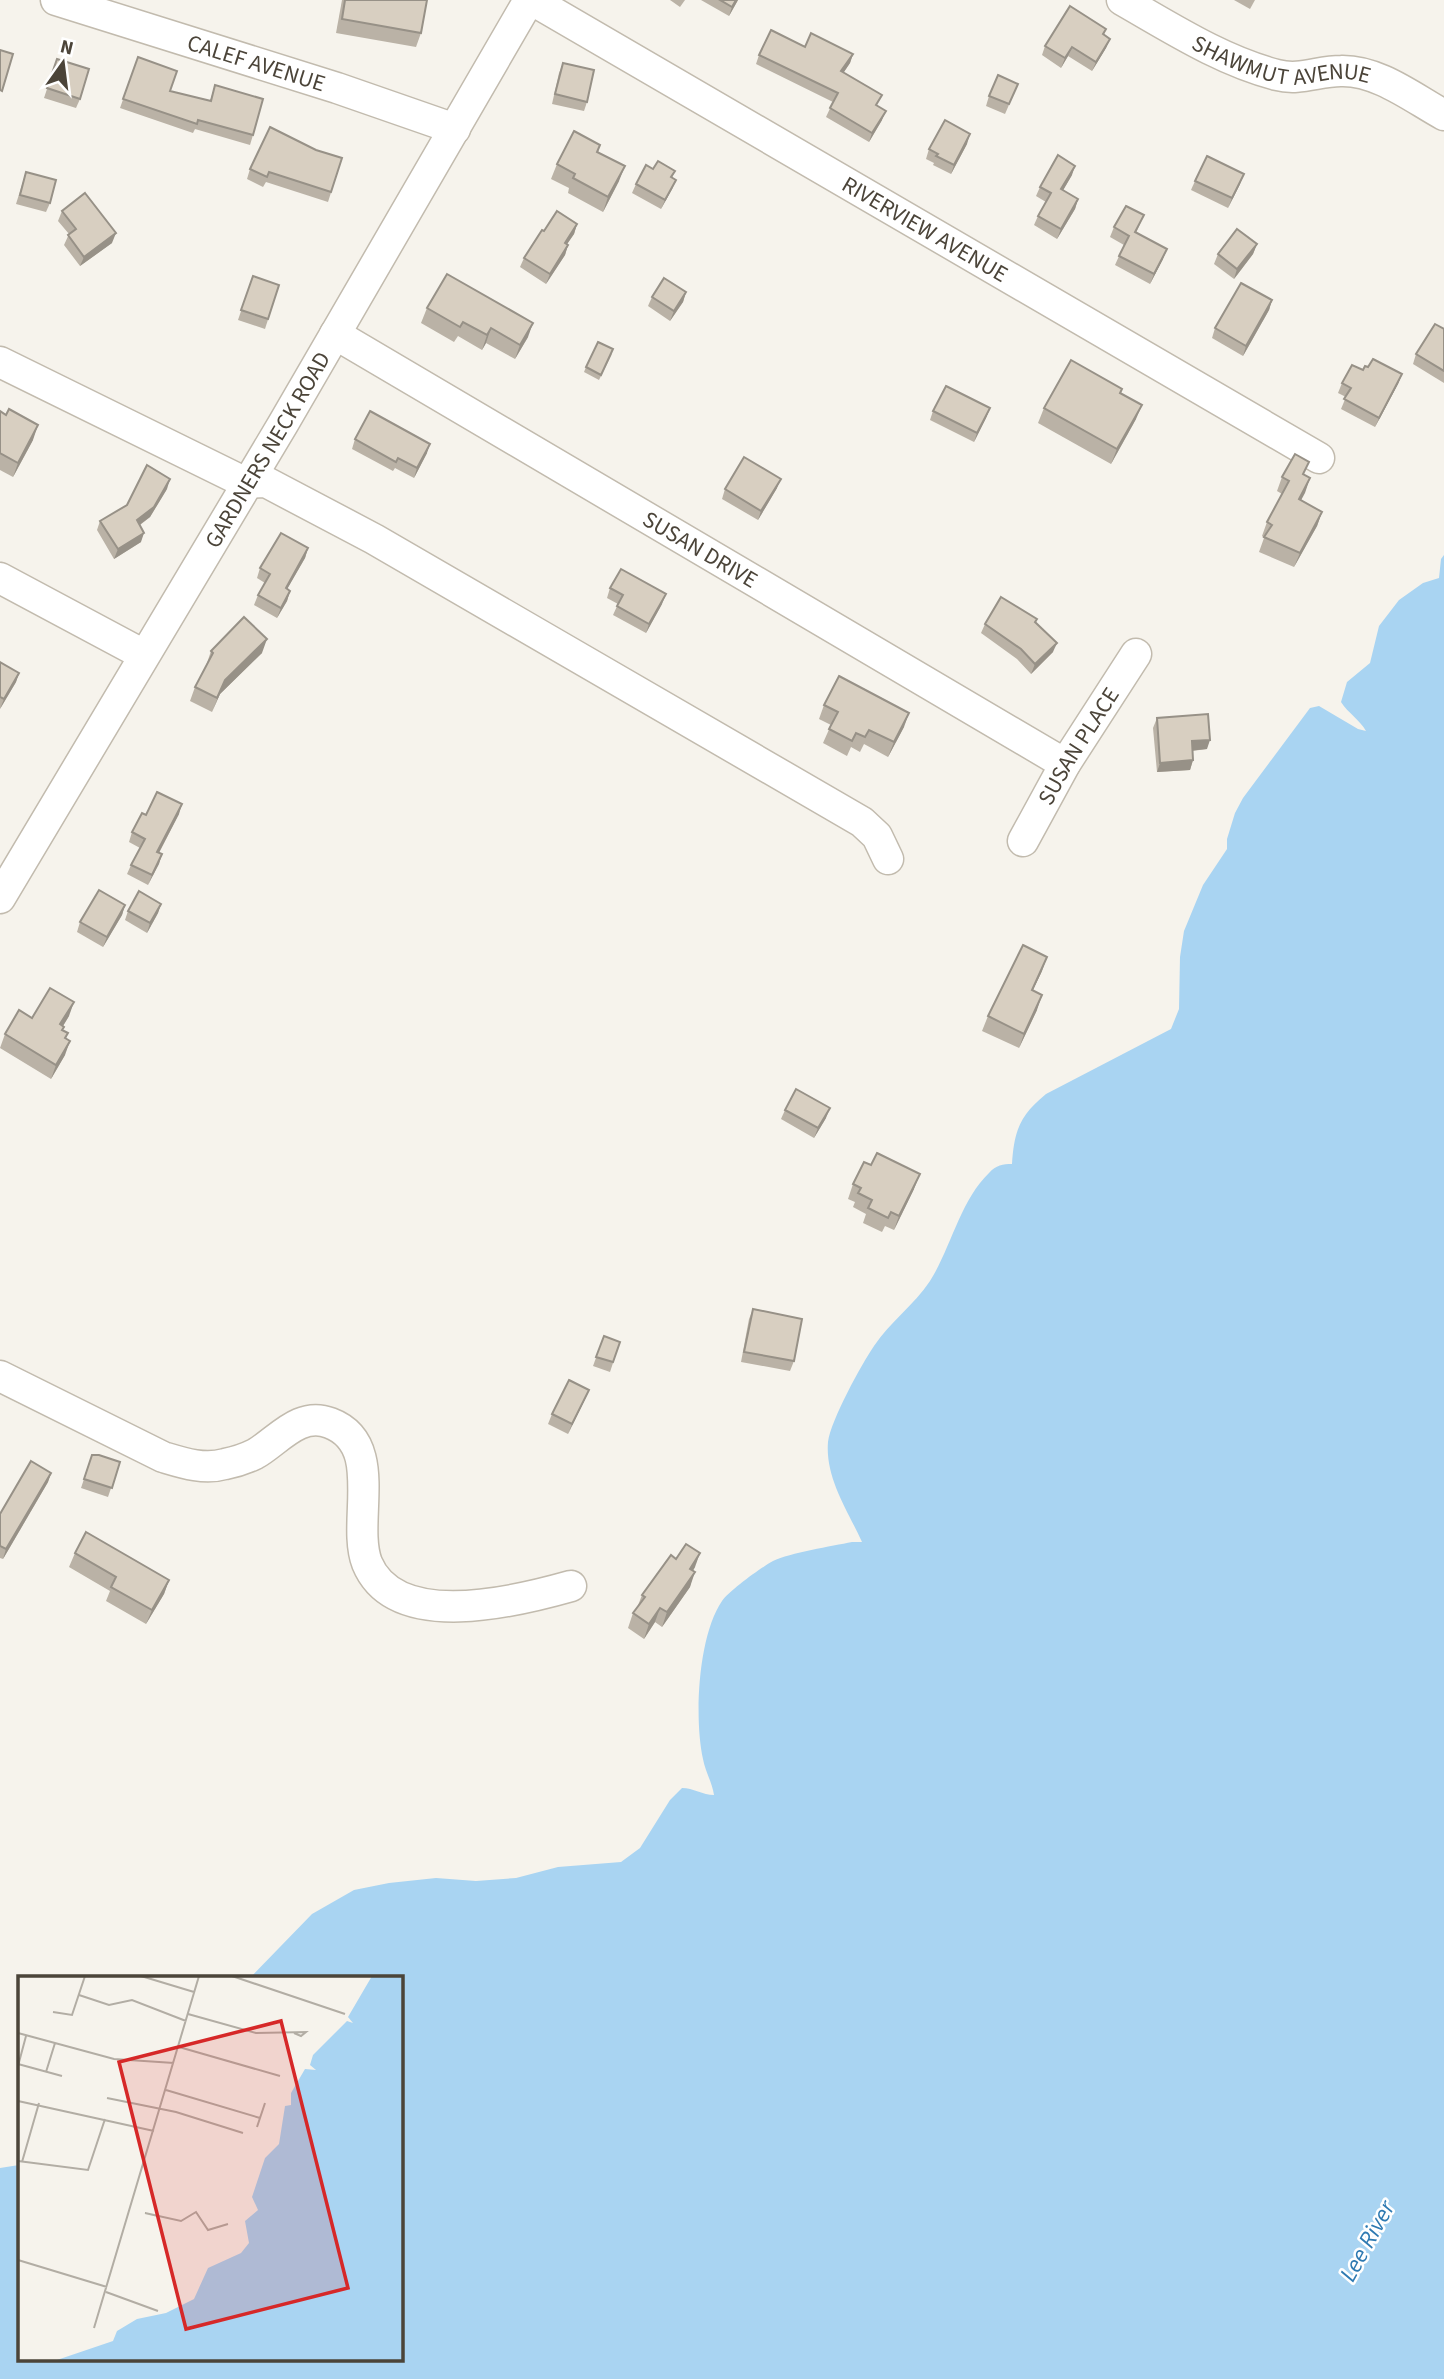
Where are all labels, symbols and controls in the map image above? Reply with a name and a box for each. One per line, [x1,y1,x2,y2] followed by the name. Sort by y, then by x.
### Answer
[183,26,329,100] street label: CALEF AVENUE
[1186,27,1375,94] street label: SHAWMUT AVENUE
[28,28,98,98] north arrow
[57,33,76,63] text: N
[836,168,1014,291] street label: RIVERVIEW AVENUE
[197,345,339,554] street label: GARDNERS NECK ROAD
[636,503,764,596] street label: SUSAN DRIVE
[1030,681,1127,811] street label: SUSAN PLACE
[18,1976,402,2362] inset map
[1331,2193,1405,2288] water label: Lee River

